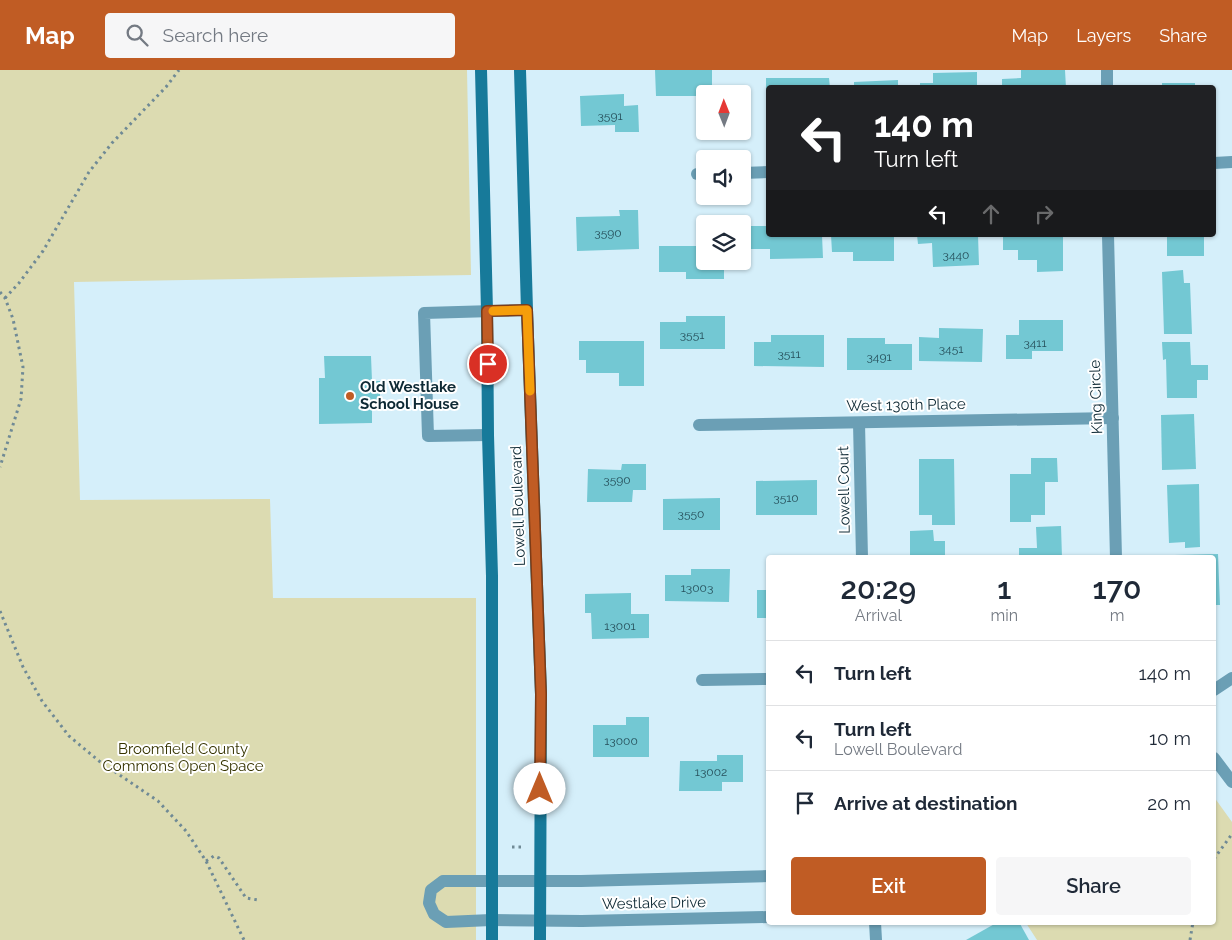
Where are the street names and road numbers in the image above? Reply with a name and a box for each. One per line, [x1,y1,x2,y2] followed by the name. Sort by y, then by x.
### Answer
[1086,359,1106,435] street label: King Circle
[846,395,966,415] street label: West 130th Place
[507,446,529,566] street label: Lowell Boulevard
[834,446,854,534] street label: Lowell Court
[602,893,706,913] street label: Westlake Drive

